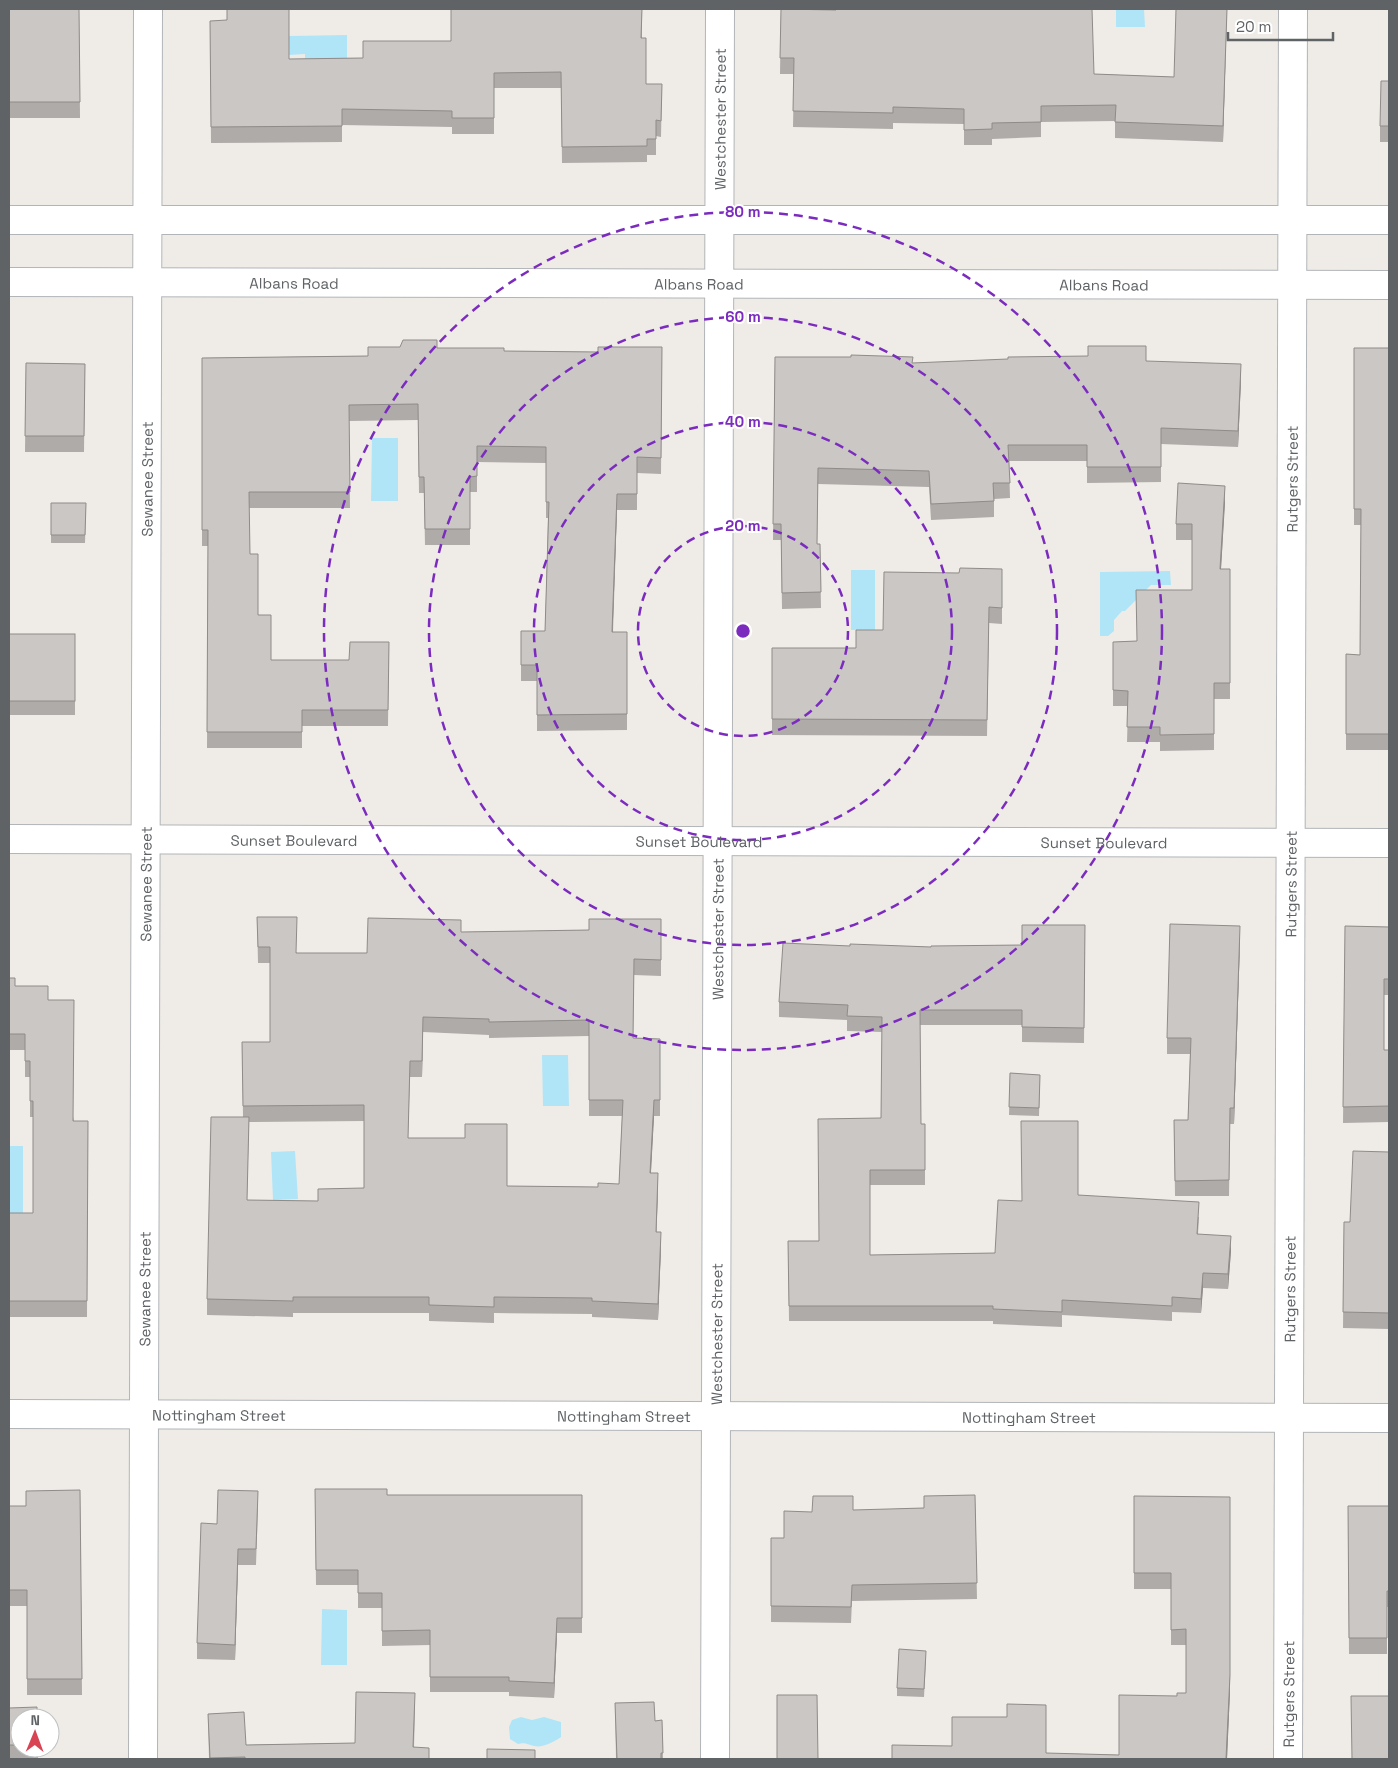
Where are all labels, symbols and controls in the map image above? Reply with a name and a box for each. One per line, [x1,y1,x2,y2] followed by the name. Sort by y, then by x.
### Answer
[1228,10,1333,42] scale bar
[1236,17,1271,36] text: 20 m
[710,48,729,190] street label: Westchester Street
[725,202,761,221] text: 80 m
[249,273,339,292] street label: Albans Road
[654,274,744,293] street label: Albans Road
[1059,275,1149,294] street label: Albans Road
[725,307,761,326] text: 60 m
[725,412,761,431] text: 40 m
[137,421,156,537] street label: Sewanee Street
[1282,425,1301,533] street label: Rutgers Street
[725,516,761,535] text: 20 m
[734,622,752,640] centre of rings
[136,826,155,942] street label: Sewanee Street
[230,830,358,850] street label: Sunset Boulevard
[1281,830,1300,938] street label: Rutgers Street
[635,831,763,851] street label: Sunset Boulevard
[1040,832,1168,852] street label: Sunset Boulevard
[708,858,727,1000] street label: Westchester Street
[135,1231,154,1347] street label: Sewanee Street
[1280,1235,1299,1343] street label: Rutgers Street
[707,1263,726,1405] street label: Westchester Street
[152,1405,286,1424] street label: Nottingham Street
[557,1406,691,1425] street label: Nottingham Street
[962,1407,1096,1427] street label: Nottingham Street
[1279,1640,1298,1748] street label: Rutgers Street
[10,1708,60,1758] north arrow
[30,1711,40,1729] text: N

